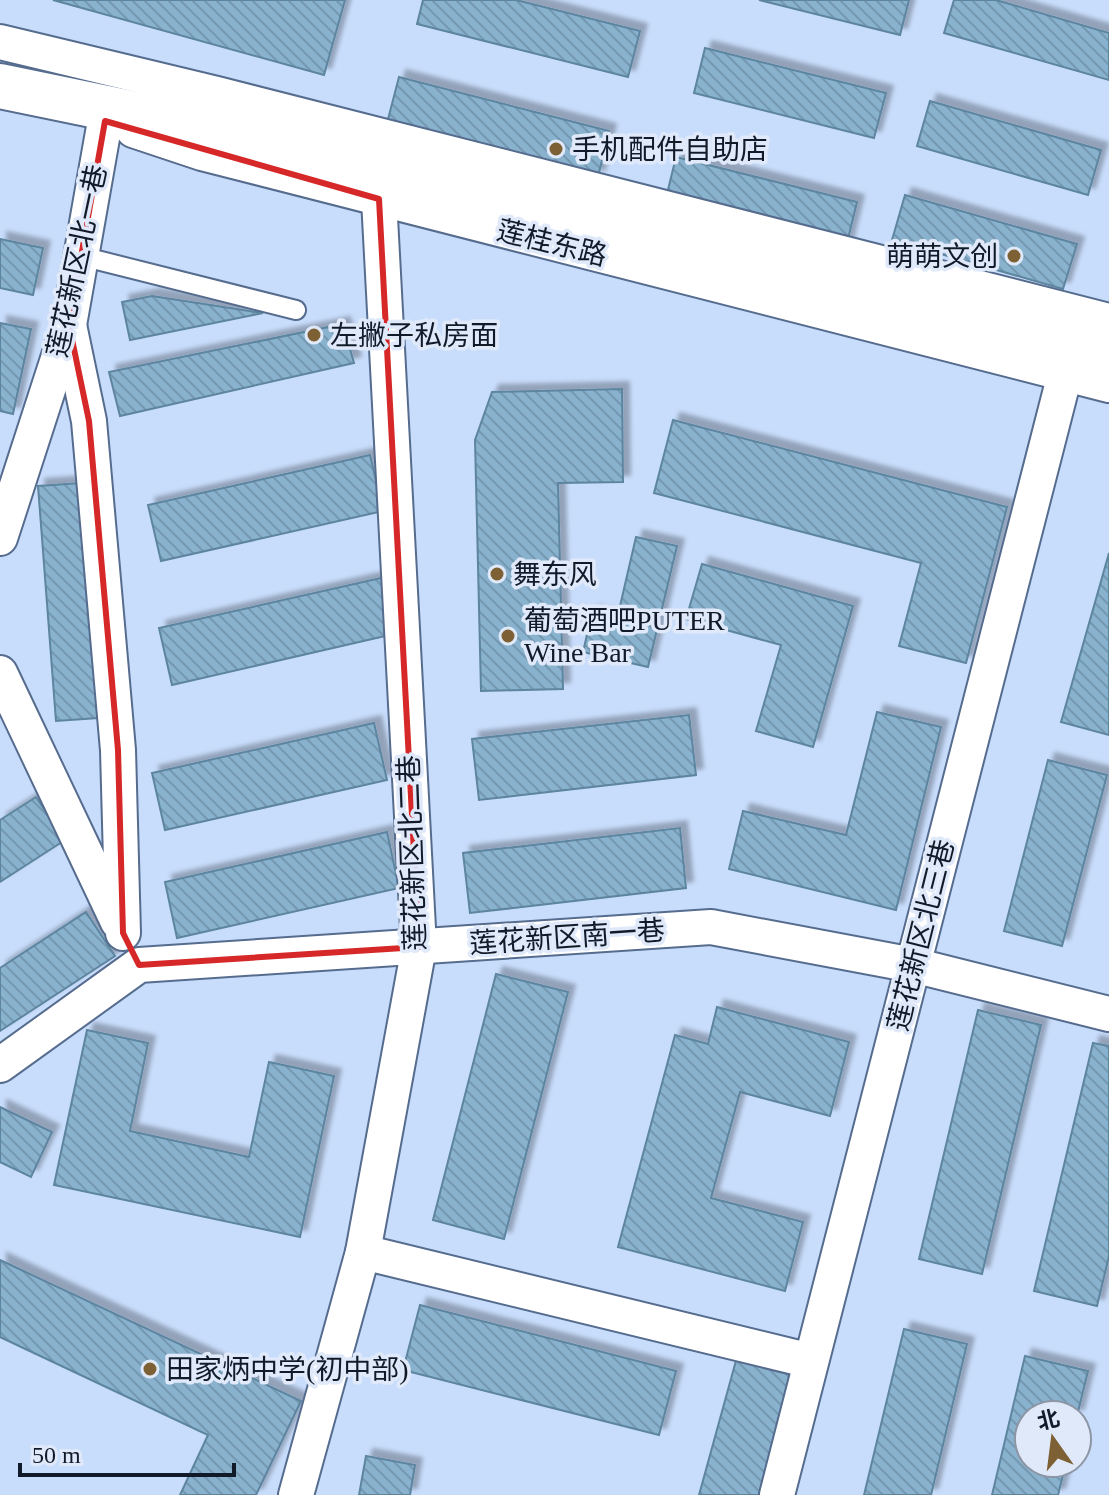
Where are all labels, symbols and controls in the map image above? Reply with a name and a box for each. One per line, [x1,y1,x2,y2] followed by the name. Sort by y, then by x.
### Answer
[572,134,768,165] place label: 手机配件自助店
[547,140,565,158] marker: 手机配件自助店
[41,162,113,360] street label: 莲花新区北一巷
[494,214,610,272] street label: 莲桂东路
[886,241,998,272] place label: 萌萌文创
[1005,247,1023,265] marker: 萌萌文创
[330,320,498,351] place label: 左撇子私房面
[305,326,323,344] marker: 左撇子私房面
[513,559,597,590] place label: 舞东风
[488,565,506,583] marker: 舞东风
[524,605,725,668] place label: 葡萄酒吧PUTER Wine Bar
[499,627,517,645] marker: 葡萄酒吧PUTER Wine Bar
[393,755,431,951] street label: 莲花新区北二巷
[882,836,960,1034] street label: 莲花新区北三巷
[468,915,666,959] street label: 莲花新区南一巷
[166,1354,409,1385] place label: 田家炳中学(初中部)
[141,1360,159,1378] marker: 田家炳中学(初中部)
[1013,1399,1093,1479] north arrow
[1035,1405,1062,1435] text: 北
[20,1427,234,1477] scale bar
[32,1442,81,1468] text: 50 m

